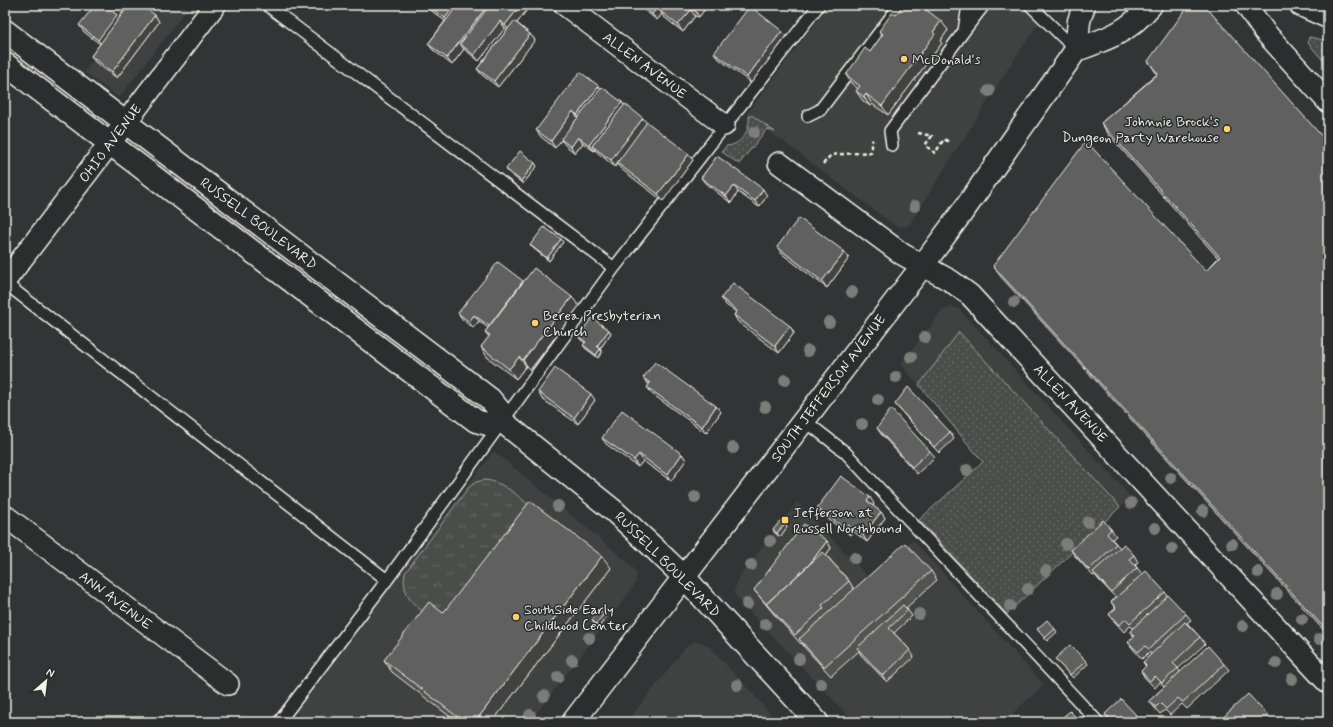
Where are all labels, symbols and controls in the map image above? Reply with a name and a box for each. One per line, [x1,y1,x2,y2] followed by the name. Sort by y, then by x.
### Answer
[599,28,690,103] street label: ALLEN AVENUE
[912,51,981,69] place label: McDonald's
[899,54,909,64] marker: McDonald's
[75,101,146,186] street label: OHIO AVENUE
[1062,113,1219,148] place label: Johnnie Brock's Dungeon Party Warehouse
[1222,124,1232,134] marker: Johnnie Brock's Dungeon Party Warehouse
[196,174,321,274] street label: RUSSELL BOULEVARD
[543,307,661,341] place label: Berea Presbyterian Church
[767,311,890,466] street label: SOUTH JEFFERSON AVENUE
[530,318,540,328] marker: Berea Presbyterian Church
[1029,361,1111,447] street label: ALLEN AVENUE
[793,504,902,538] place label: Jefferson at Russell Northbound
[611,508,724,621] street label: RUSSELL BOULEVARD
[780,515,790,525] marker: Jefferson at Russell Northbound
[75,567,156,634] street label: ANN AVENUE
[524,601,628,635] place label: SouthSide Early Childhood Center
[511,612,521,622] marker: SouthSide Early Childhood Center
[26,661,66,701] north arrow
[44,665,57,681] text: N

